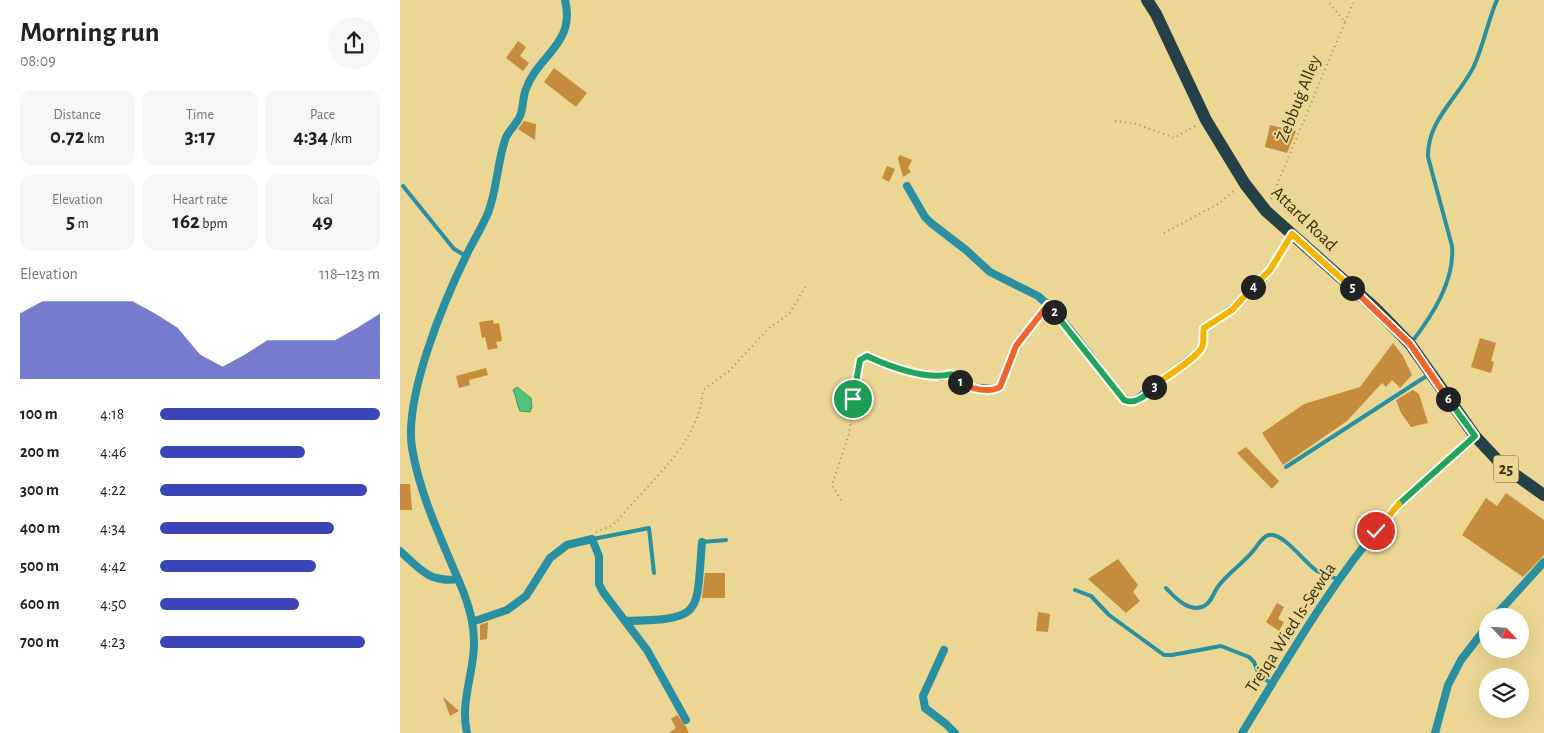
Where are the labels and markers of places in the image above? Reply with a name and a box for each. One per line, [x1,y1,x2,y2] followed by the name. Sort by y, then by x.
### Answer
[1240,274,1266,300] pin: 4
[1340,276,1364,300] pin: 5
[1042,300,1066,324] pin: 2
[948,370,972,394] pin: 1
[1142,374,1166,400] pin: 3
[832,378,874,420] pin
[1436,386,1460,412] pin: 6
[1355,510,1397,552] pin

